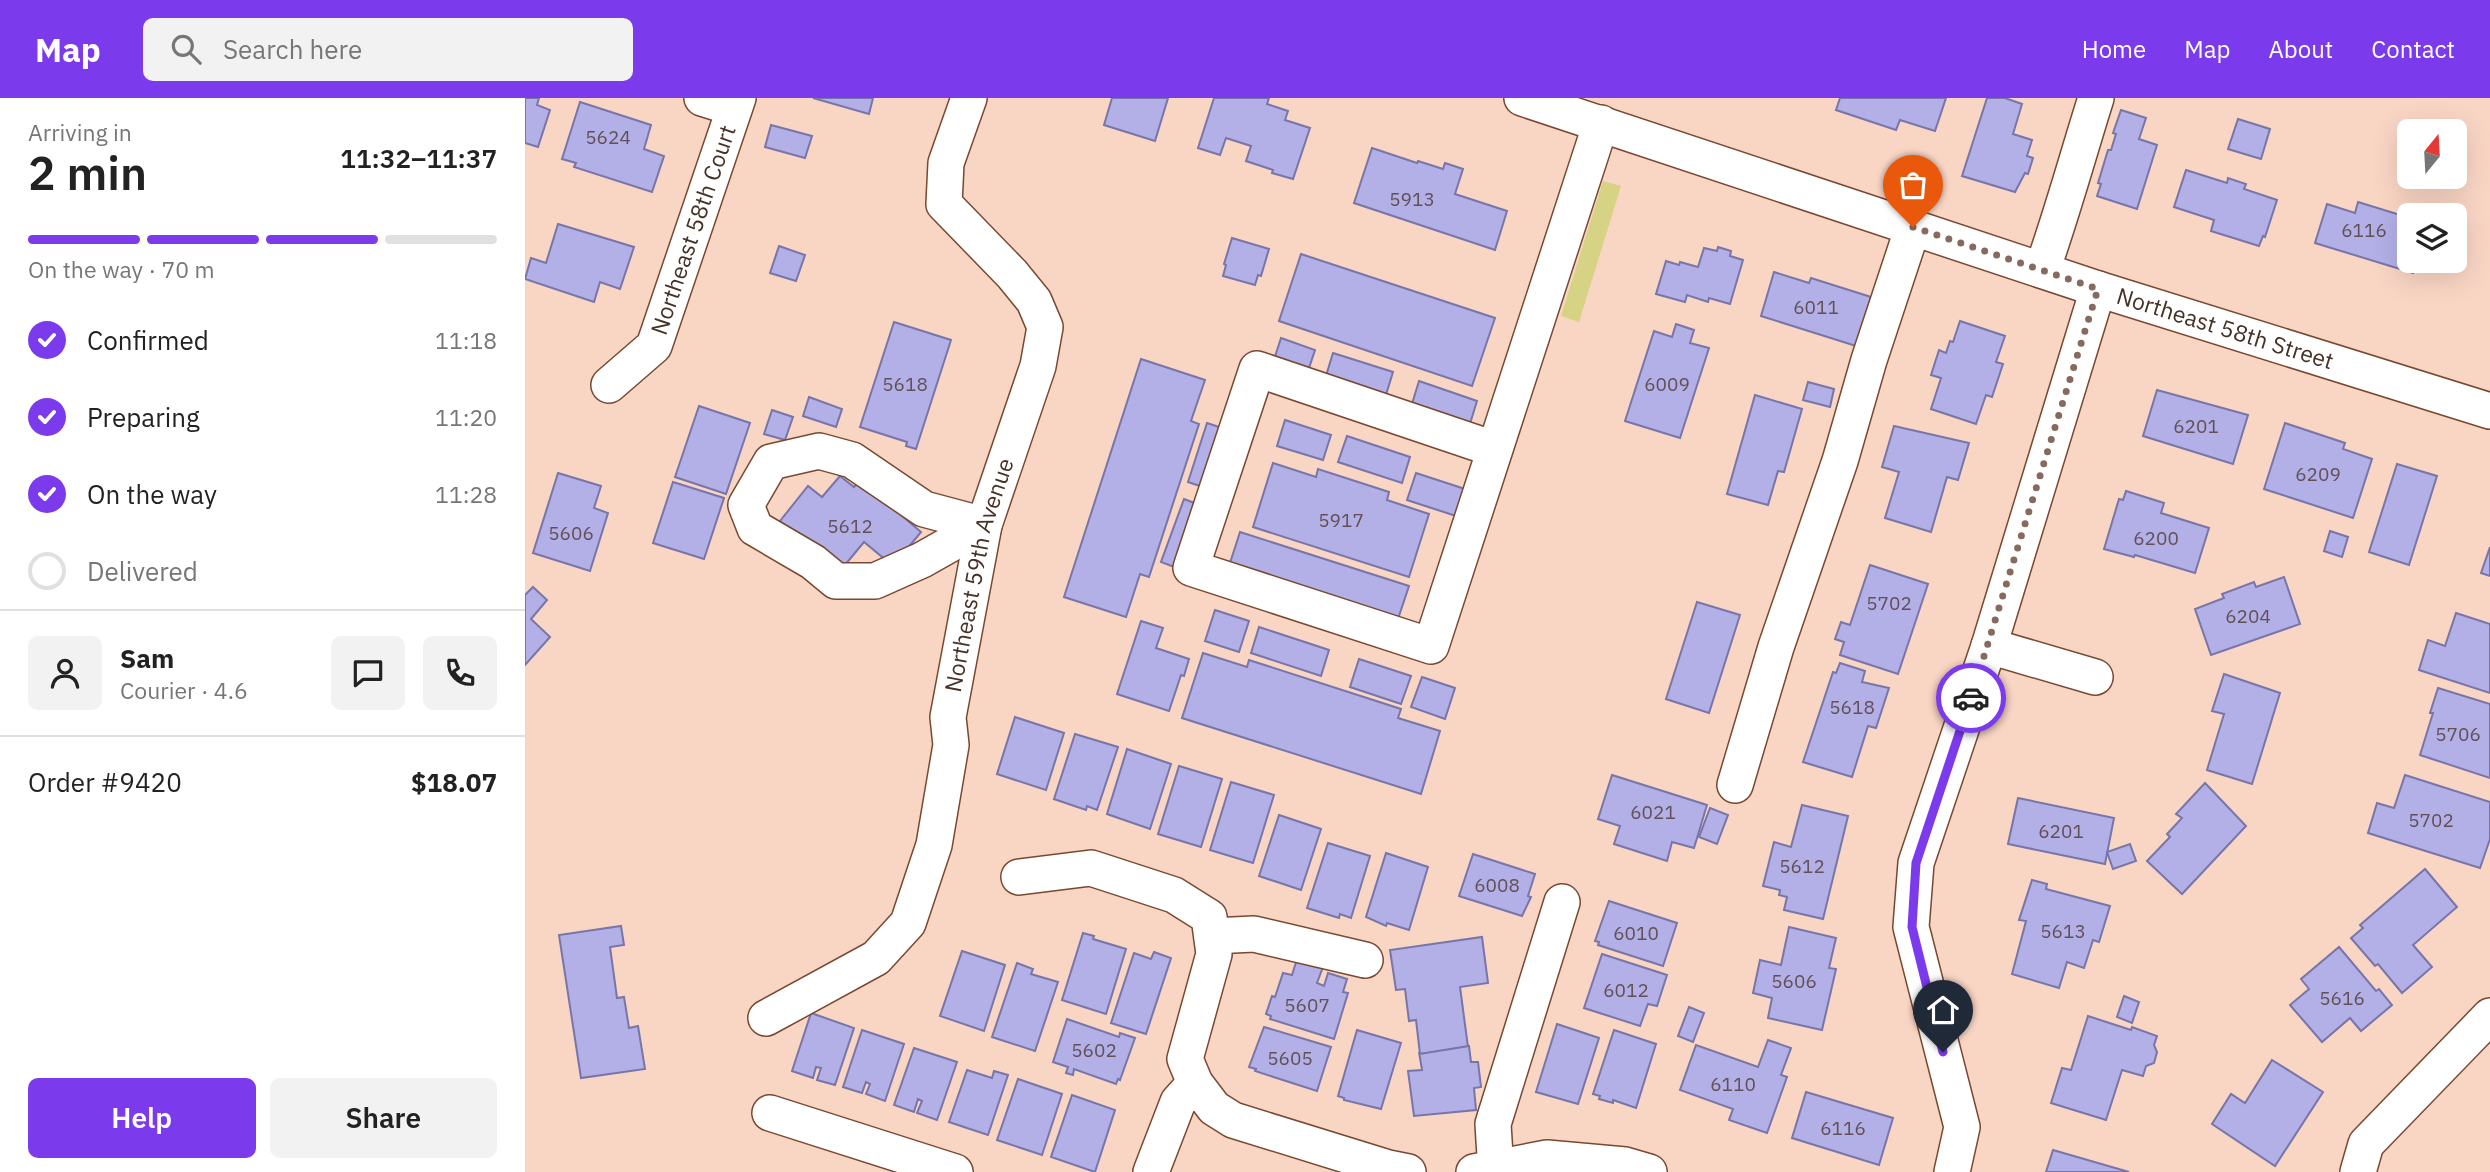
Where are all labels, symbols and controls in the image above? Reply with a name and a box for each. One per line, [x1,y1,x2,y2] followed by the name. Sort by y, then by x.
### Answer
[143,18,633,81] search box
[35,28,101,71] text: Map
[167,30,205,68] icon: search
[223,32,362,66] text: Search here
[2082,33,2146,65] text: Home
[2184,33,2230,65] text: Map
[2268,33,2333,65] text: About
[2371,33,2455,65] text: Contact
[28,117,132,147] text: Arriving in
[2397,119,2467,189] north arrow
[2397,119,2467,273] map controls
[643,121,742,338] street label: Northeast 58th Court
[585,125,631,149] house number: 5624
[340,141,497,175] text: 11:32–11:37
[28,143,147,203] text: 2 min
[1883,155,1943,227] pin
[1894,166,1932,204] icon: bag
[1389,187,1435,211] house number: 5913
[2397,203,2467,273] button: layers
[2341,218,2387,242] house number: 6116
[28,254,215,284] text: On the way · 70 m
[2113,280,2338,375] street label: Northeast 58th Street
[1793,295,1839,319] house number: 6011
[28,321,66,359] icon: check
[87,323,209,357] text: Confirmed
[435,325,497,355] text: 11:18
[882,372,928,396] house number: 5618
[1644,372,1690,396] house number: 6009
[28,398,66,436] icon: check
[87,400,200,434] text: Preparing
[435,402,497,432] text: 11:20
[2173,414,2219,438] house number: 6201
[937,454,1020,694] street label: Northeast 59th Avenue
[2295,462,2341,486] house number: 6209
[28,475,66,513] icon: check
[87,477,217,511] text: On the way
[435,479,497,509] text: 11:28
[1318,508,1364,532] house number: 5917
[827,514,873,538] house number: 5612
[548,521,594,545] house number: 5606
[2133,526,2179,550] house number: 6200
[87,554,198,588] text: Delivered
[1866,591,1912,615] house number: 5702
[2225,604,2271,628] house number: 6204
[28,636,102,710] button: person
[331,636,405,710] button: chat
[423,636,497,710] button: phone
[120,641,174,675] text: Sam
[1936,663,2006,733] courier
[120,675,248,705] text: Courier · 4.6
[1952,679,1990,717] icon: car
[1829,695,1875,719] house number: 5618
[2435,722,2481,746] house number: 5706
[28,765,182,799] text: Order #9420
[411,765,497,799] text: $18.07
[1630,800,1676,824] house number: 6021
[2408,808,2454,832] house number: 5702
[2038,819,2084,843] house number: 6201
[1779,854,1825,878] house number: 5612
[1474,873,1520,897] house number: 6008
[2040,919,2086,943] house number: 5613
[1613,921,1659,945] house number: 6010
[1771,969,1817,993] house number: 5606
[1603,978,1649,1002] house number: 6012
[1913,980,1973,1052] pin
[2319,986,2365,1010] house number: 5616
[1924,991,1962,1029] icon: home
[1284,993,1330,1017] house number: 5607
[1071,1038,1117,1062] house number: 5602
[1267,1046,1313,1070] house number: 5605
[1710,1072,1756,1096] house number: 6110
[28,1078,256,1158] button: Help
[270,1078,497,1158] button: Share
[1820,1116,1866,1140] house number: 6116

